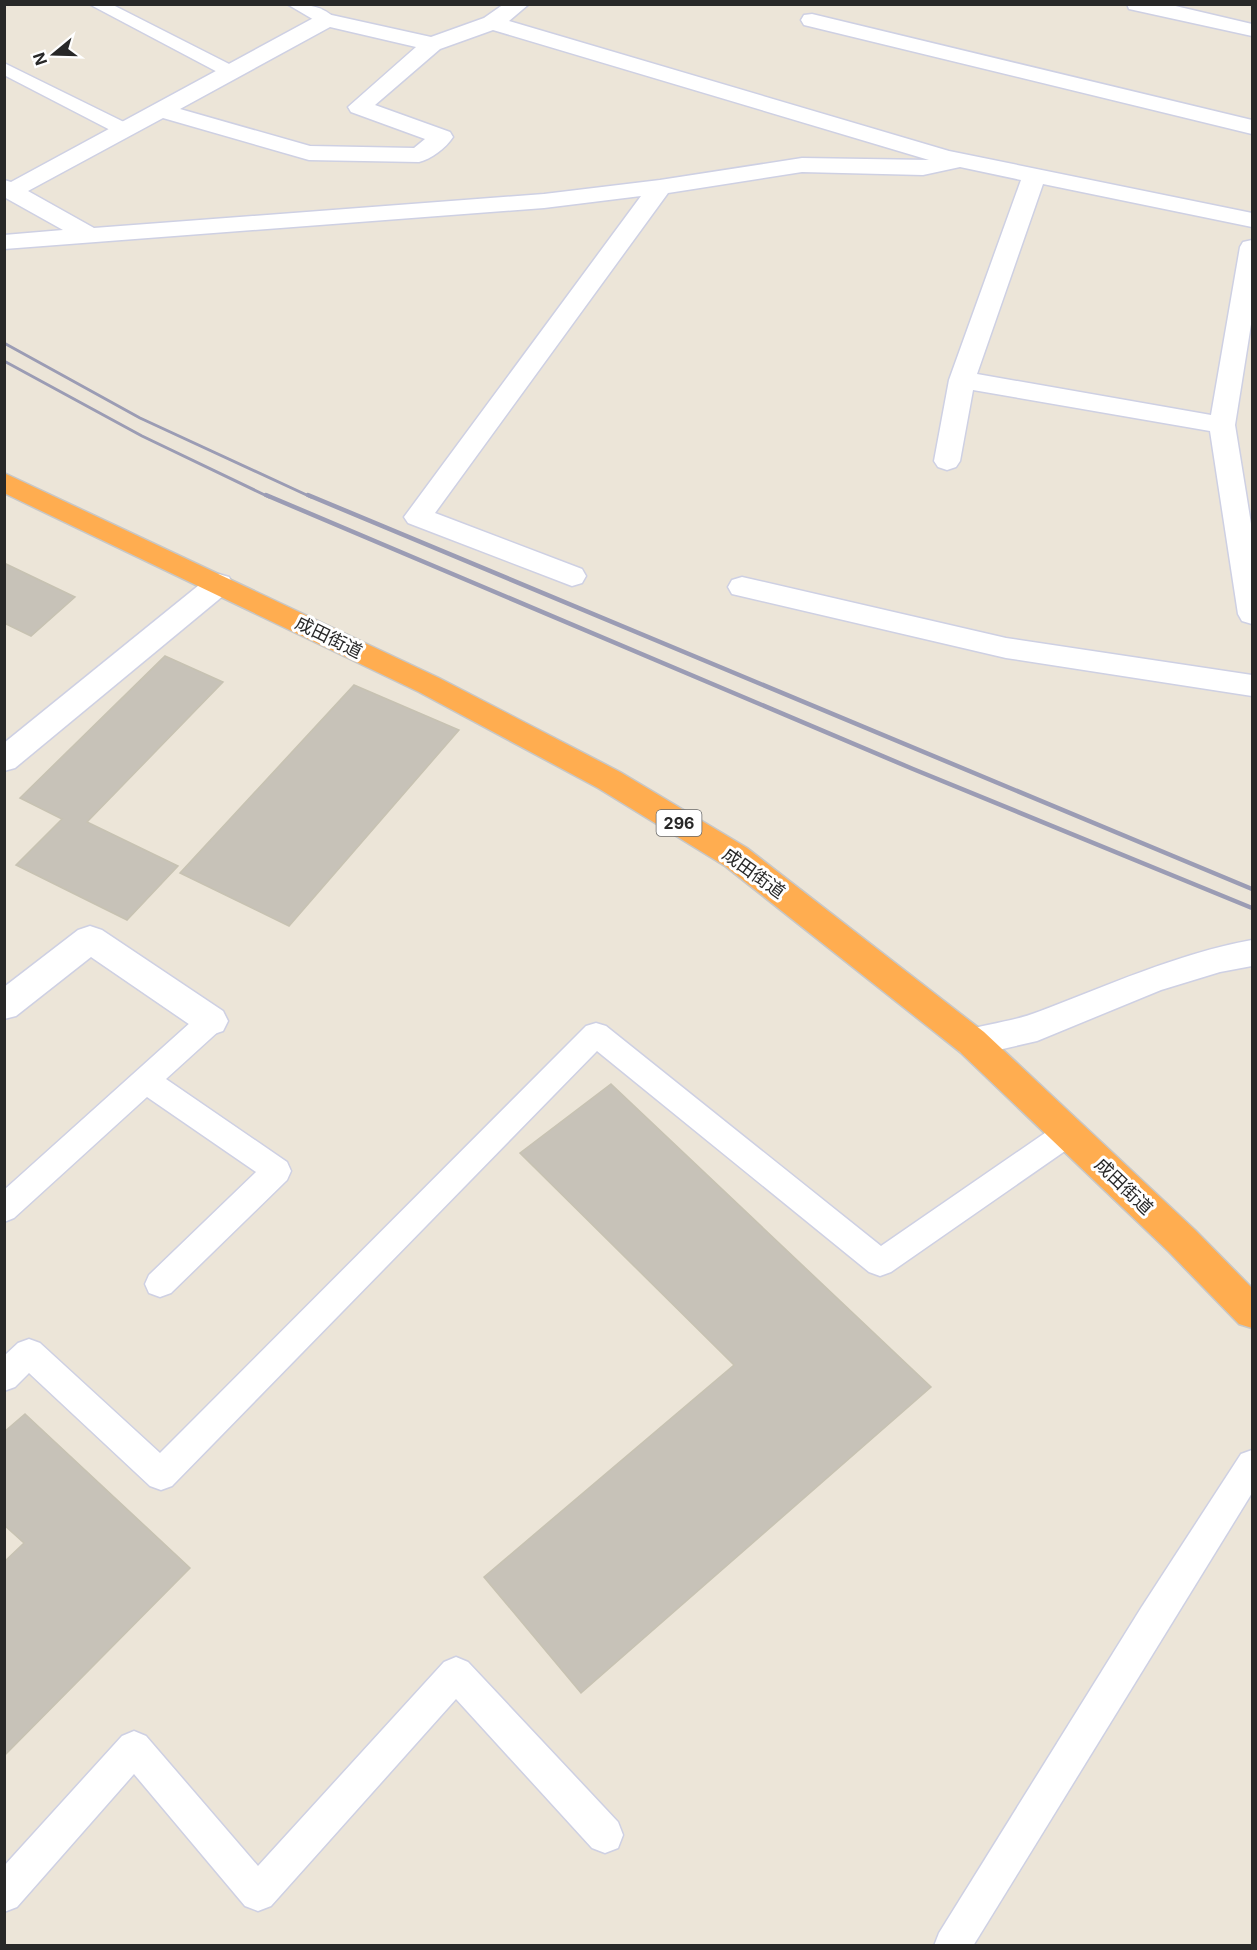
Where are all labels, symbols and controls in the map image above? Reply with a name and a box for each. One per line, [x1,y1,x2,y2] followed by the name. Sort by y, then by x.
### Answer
[24,24,84,84] north arrow
[28,50,51,68] text: N
[292,612,366,662] street label: 成田街道
[656,810,702,836] road number: 296
[719,843,789,903] street label: 成田街道
[1091,1153,1157,1219] street label: 成田街道

